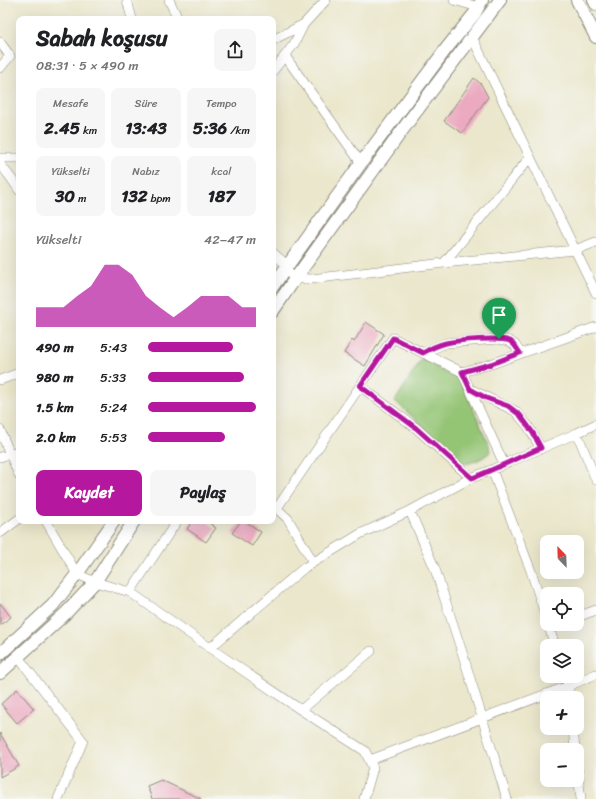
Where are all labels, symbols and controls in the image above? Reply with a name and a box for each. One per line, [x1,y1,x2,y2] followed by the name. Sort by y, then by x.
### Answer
[36,19,168,58] text: Sabah koşusu
[214,29,256,71] button: share
[36,54,139,77] text: 08:31 · 5 × 490 m
[53,94,88,113] text: Mesafe
[135,94,157,113] text: Süre
[206,94,237,113] text: Tempo
[44,113,80,143] text: 2.45
[125,113,167,143] text: 13:43
[193,113,227,143] text: 5:36
[80,121,97,140] text: km
[227,121,250,140] text: /km
[52,162,90,181] text: Yükselti
[132,162,160,181] text: Nabız
[211,162,231,181] text: kcal
[55,181,75,211] text: 30
[121,181,148,211] text: 132
[208,181,235,211] text: 187
[75,189,86,208] text: m
[148,189,171,208] text: bpm
[36,228,81,251] text: Yükselti
[204,228,256,251] text: 42–47 m
[482,298,516,339] pin
[488,304,510,326] icon: arrive
[36,336,74,359] text: 490 m
[100,336,127,359] text: 5:43
[36,366,73,389] text: 980 m
[100,366,126,389] text: 5:33
[36,396,74,419] text: 1.5 km
[100,396,128,419] text: 5:24
[36,426,76,449] text: 2.0 km
[100,426,127,449] text: 5:53
[36,470,142,516] button: Kaydet
[150,470,256,516] button: Paylaş
[540,535,584,579] north arrow
[540,535,584,787] map controls
[540,587,584,631] button: locate
[540,639,584,683] button: layers
[540,691,584,735] button: +
[540,743,584,787] button: −

